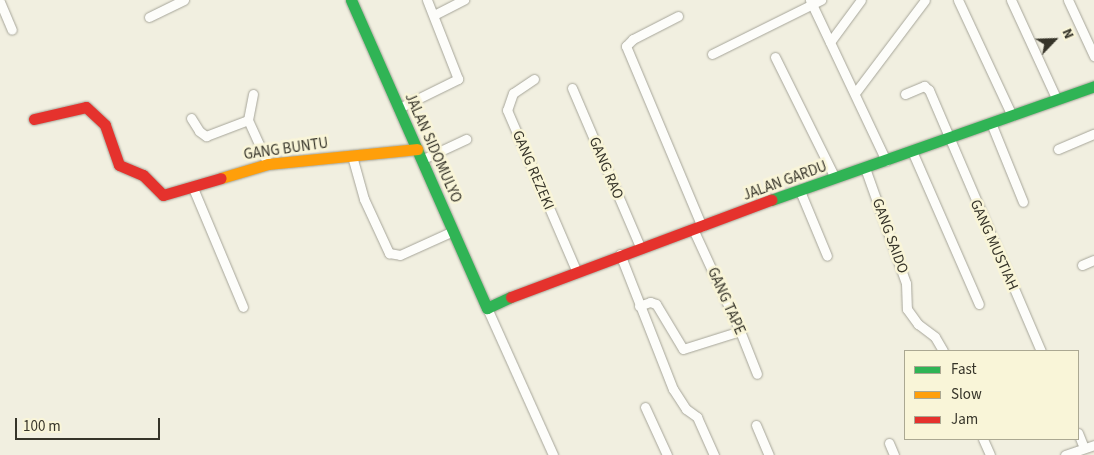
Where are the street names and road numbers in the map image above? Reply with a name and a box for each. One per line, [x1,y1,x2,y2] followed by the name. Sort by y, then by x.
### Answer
[401,90,465,206] street label: JALAN SIDOMULYO
[508,128,558,212] street label: GANG REZEKI
[243,134,329,164] street label: GANG BUNTU
[585,134,627,202] street label: GANG RAO
[740,157,830,205] street label: JALAN GARDU
[868,196,912,276] street label: GANG SAIDO
[966,197,1022,293] street label: GANG MUSTIAH
[703,265,749,337] street label: GANG TAPE

